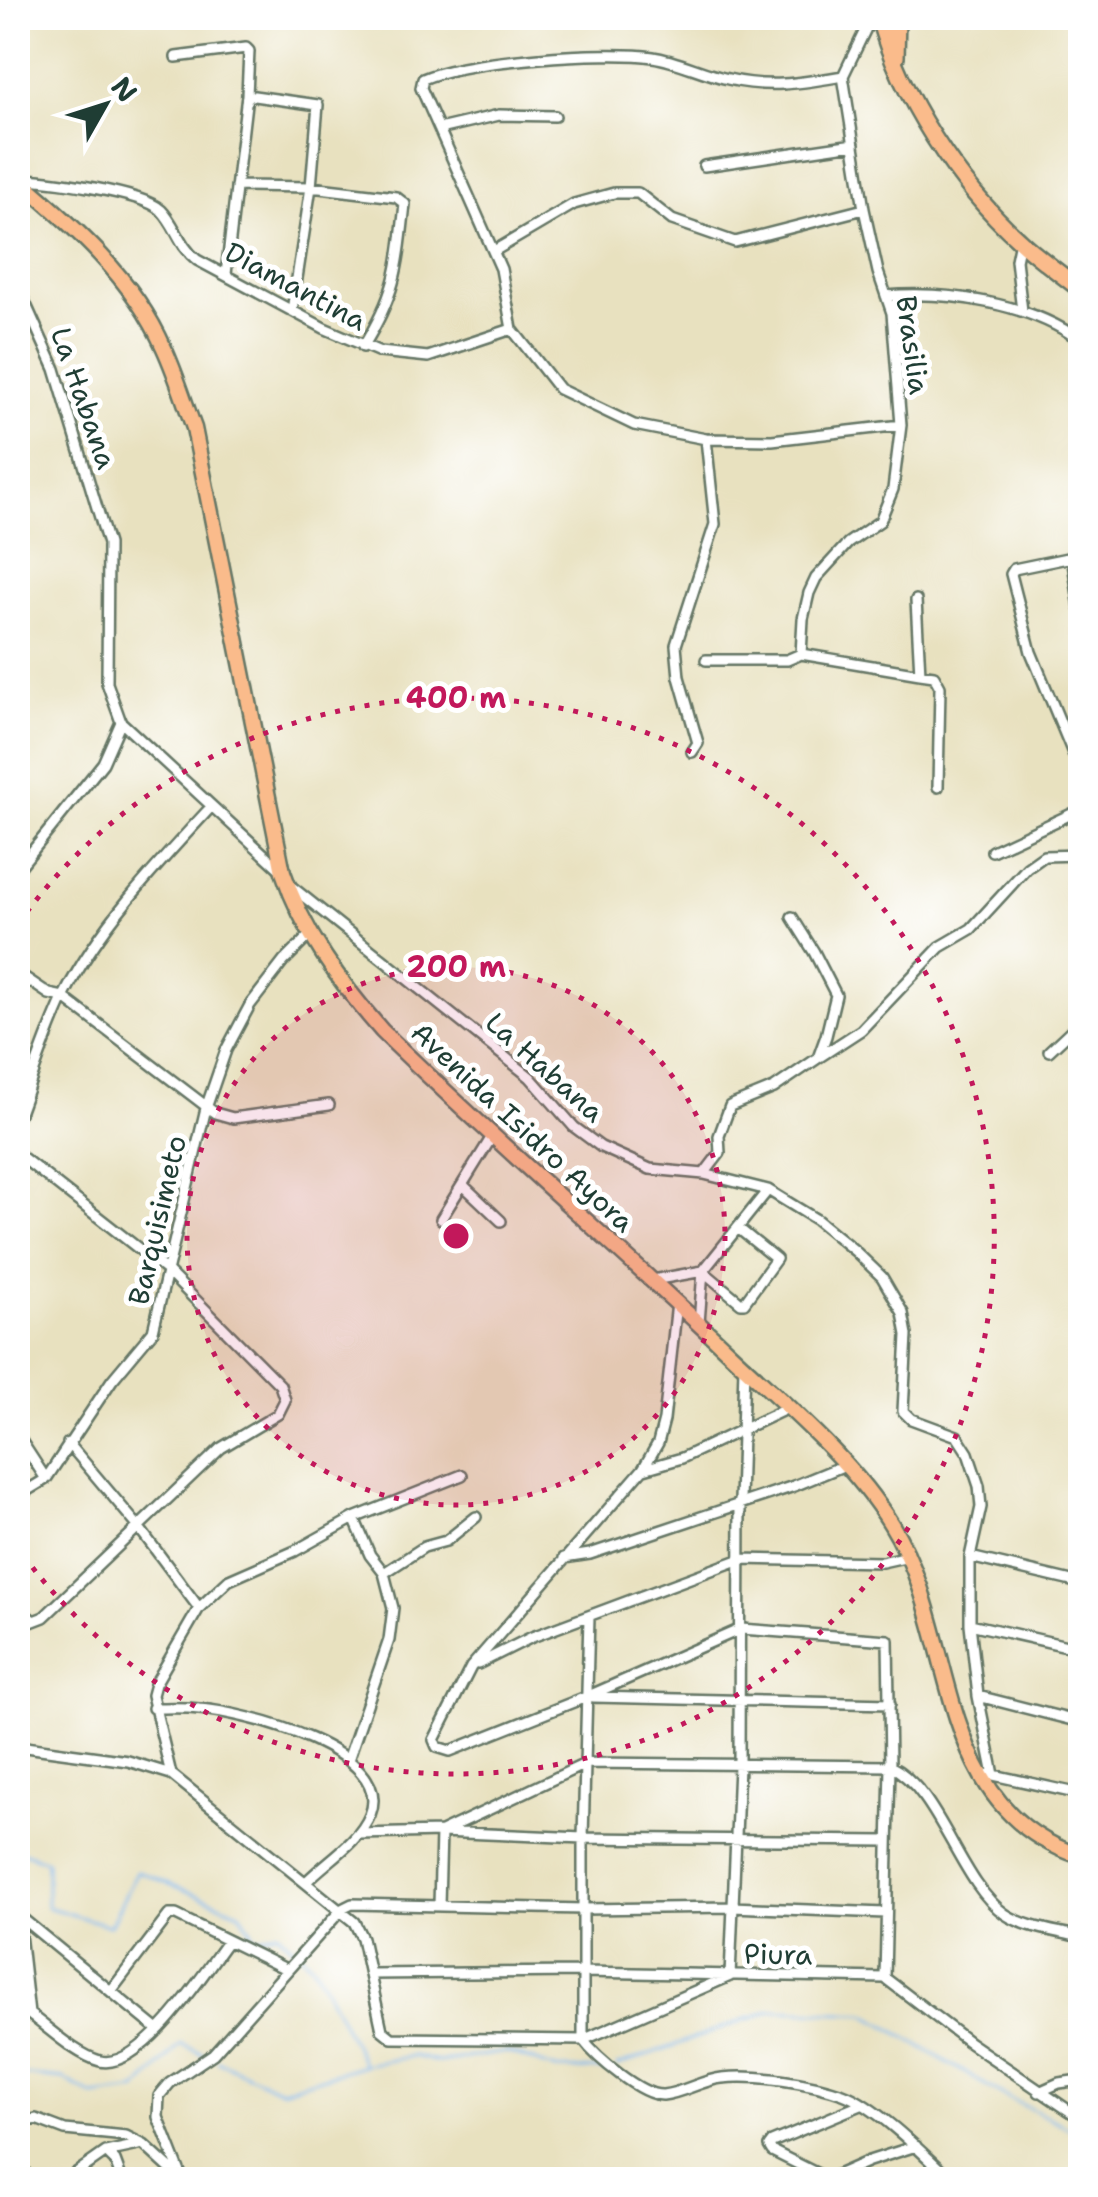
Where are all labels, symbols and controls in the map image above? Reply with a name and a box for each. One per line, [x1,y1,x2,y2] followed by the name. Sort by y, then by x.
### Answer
[55,55,155,155] north arrow
[103,69,146,110] text: N
[218,233,374,339] street label: Diamantina
[887,293,939,397] street label: Brasilia
[42,322,126,474] street label: La Habana
[406,677,506,718] text: 400 m
[406,946,506,987] text: 200 m
[477,1003,613,1131] street label: La Habana
[403,1013,643,1241] street label: Avenida Isidro Ayora
[119,1131,195,1309] street label: Barquisimeto
[438,1218,474,1254] centre of rings
[743,1934,813,1974] street label: Piura

